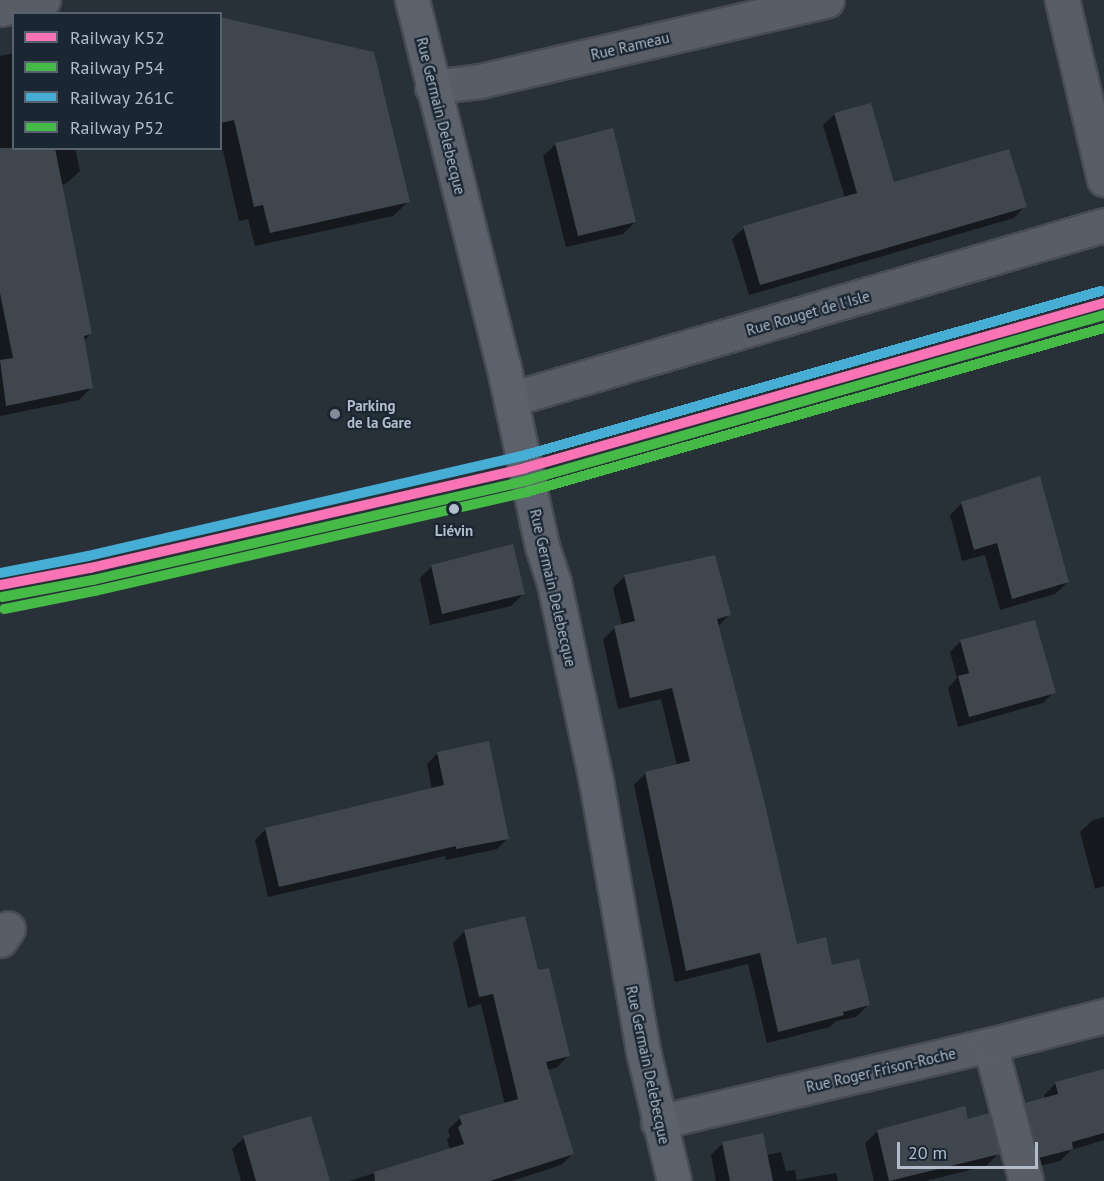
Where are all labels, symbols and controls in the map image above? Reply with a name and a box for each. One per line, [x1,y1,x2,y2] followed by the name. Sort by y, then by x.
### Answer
[12,12,222,150] legend
[70,26,165,49] text: Railway K52
[589,28,671,64] street label: Rue Rameau
[413,36,469,196] street label: Rue Germain Delebecque
[70,56,164,79] text: Railway P54
[70,86,174,109] text: Railway 261C
[70,116,164,139] text: Railway P52
[744,287,872,339] street label: Rue Rouget de l'Isle
[347,396,412,431] place label: Parking de la Gare
[328,407,342,421] marker: Parking de la Gare
[443,498,465,520] marker: Liévin
[526,507,580,669] street label: Rue Germain Delebecque
[435,522,473,540] place label: Liévin
[622,984,674,1146] street label: Rue Germain Delebecque
[804,1044,958,1096] street label: Rue Roger Frison-Roche
[900,1130,1041,1168] scale bar
[908,1141,947,1164] text: 20 m

